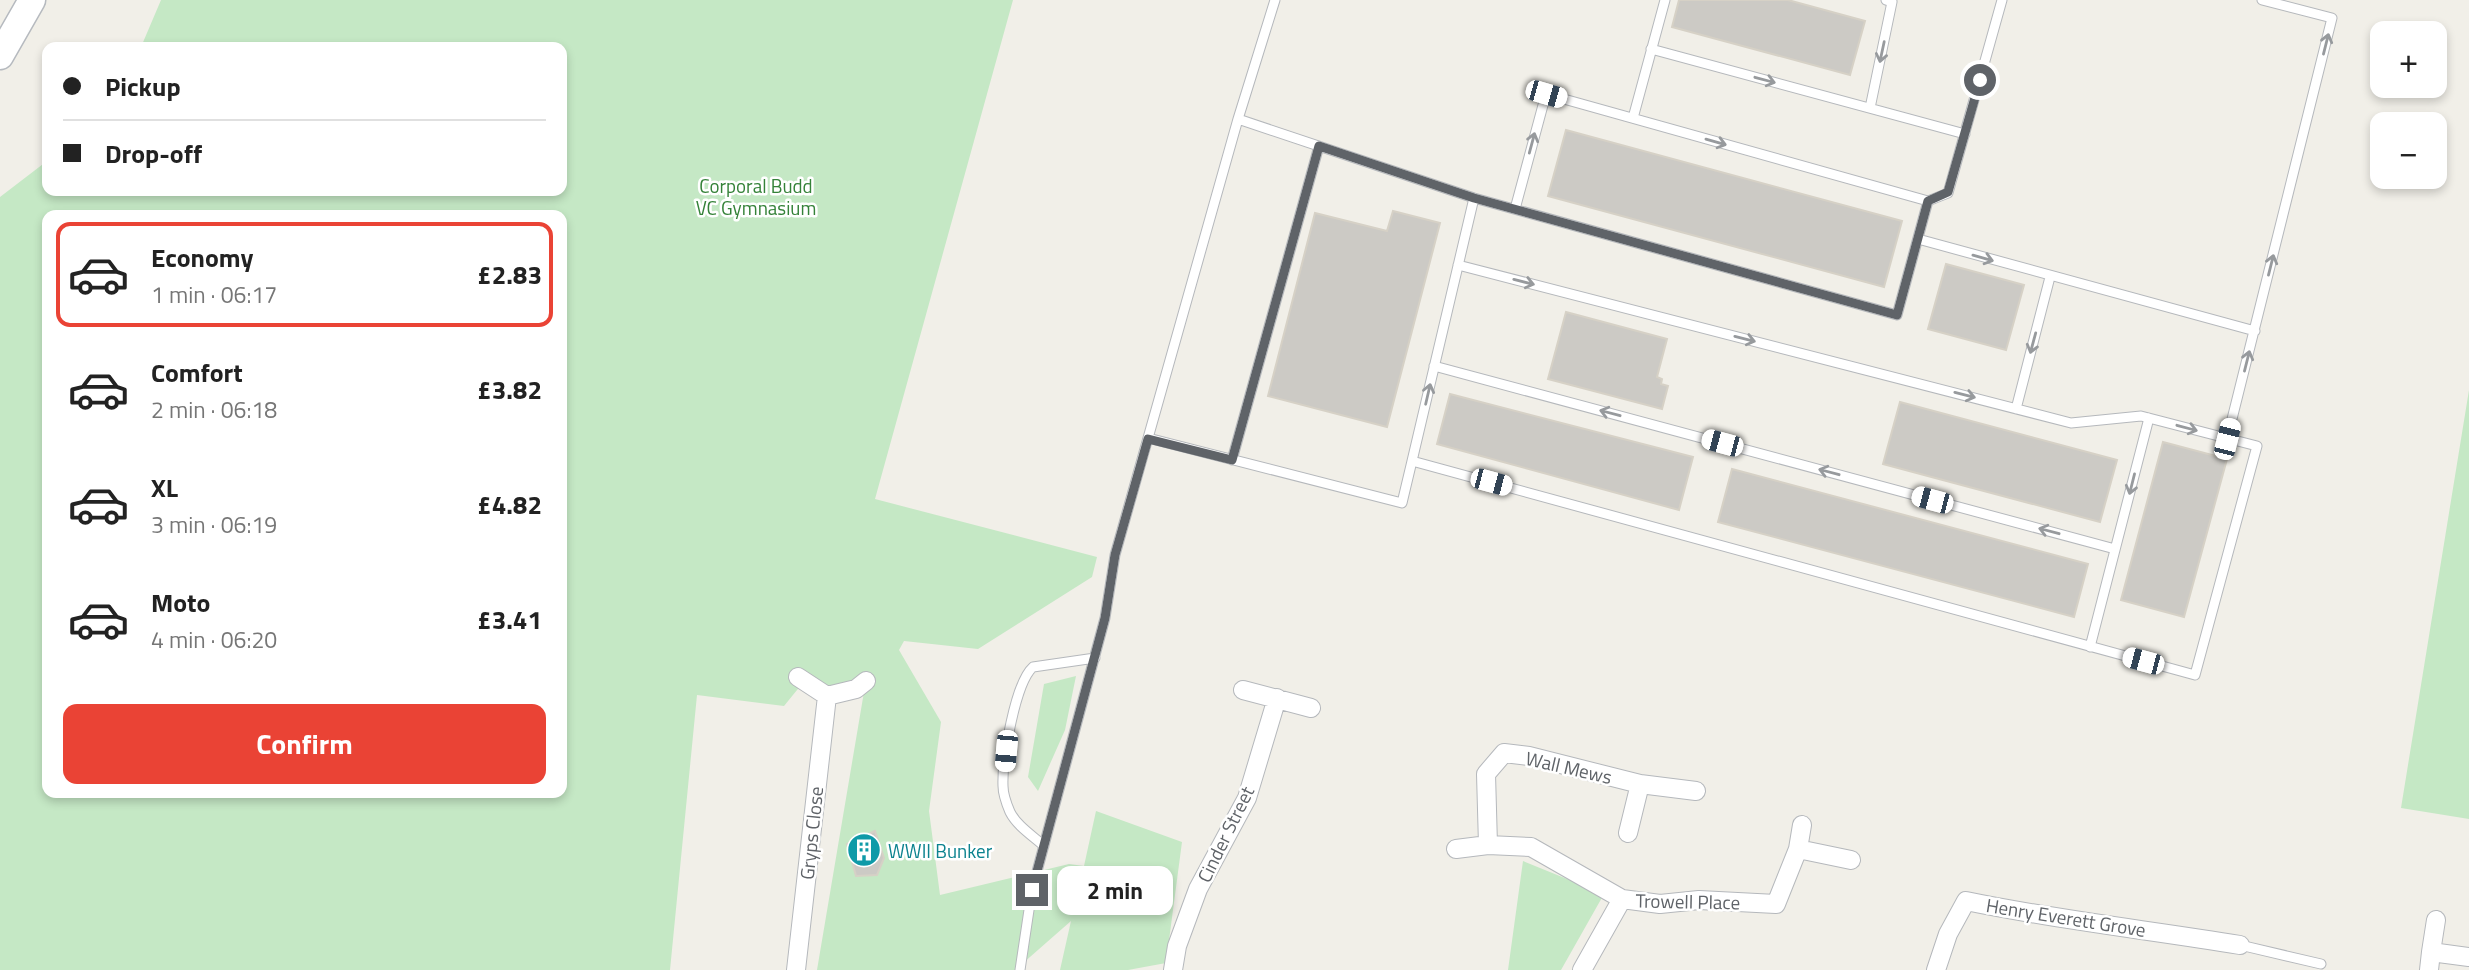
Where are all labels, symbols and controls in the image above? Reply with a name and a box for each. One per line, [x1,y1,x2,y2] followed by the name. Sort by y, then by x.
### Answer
[2370,21,2447,189] map controls
[2370,21,2447,98] button: +
[2320,33,2333,56] one-way arrow
[1874,40,1888,63] one-way arrow
[1964,64,1996,96] route start
[105,67,181,106] text: Pickup
[1753,74,1776,87] one-way arrow
[1523,78,1570,110] car
[2370,112,2447,189] button: −
[1527,132,1540,154] one-way arrow
[105,134,202,173] text: Drop-off
[1704,136,1727,149] one-way arrow
[696,171,816,222] park label: Corporal Budd VC Gymnasium
[151,238,253,277] text: Economy
[67,243,130,306] icon: car
[1972,252,1994,265] one-way arrow
[2265,254,2278,277] one-way arrow
[477,255,542,294] text: £2.83
[1513,276,1535,289] one-way arrow
[151,277,277,312] text: 1 min · 06:17
[2026,331,2039,354] one-way arrow
[1734,333,1756,346] one-way arrow
[2241,350,2254,373] one-way arrow
[151,353,243,392] text: Comfort
[67,358,130,421] icon: car
[477,370,542,409] text: £3.82
[1422,383,1435,406] one-way arrow
[1953,389,1976,402] one-way arrow
[151,392,277,427] text: 2 min · 06:18
[1599,406,1622,419] one-way arrow
[2212,416,2243,462] car
[2175,422,2198,435] one-way arrow
[1699,427,1746,459] car
[1819,465,1841,478] one-way arrow
[1468,466,1515,498] car
[151,468,178,507] text: XL
[2125,472,2138,495] one-way arrow
[67,473,130,536] icon: car
[1909,484,1956,516] car
[477,485,542,524] text: £4.82
[151,507,277,542] text: 3 min · 06:19
[2038,524,2061,537] one-way arrow
[151,583,210,622] text: Moto
[67,588,130,651] icon: car
[477,600,542,639] text: £3.41
[151,622,277,657] text: 4 min · 06:20
[2120,645,2167,677] car
[63,704,546,784] button: Confirm
[994,729,1019,773] car
[1523,743,1615,791] street label: Wall Mews
[1189,781,1261,887] street label: Cinder Street
[792,785,830,881] street label: Gryps Close
[845,831,883,869] building icon: WWII Bunker
[888,836,993,865] place label: WWII Bunker
[1056,866,1172,914] callout: 2 min
[1087,873,1143,908] text: 2 min
[1016,874,1048,906] route end
[1635,886,1741,916] street label: Trowell Place
[1984,890,2148,944] street label: Henry Everett Grove

